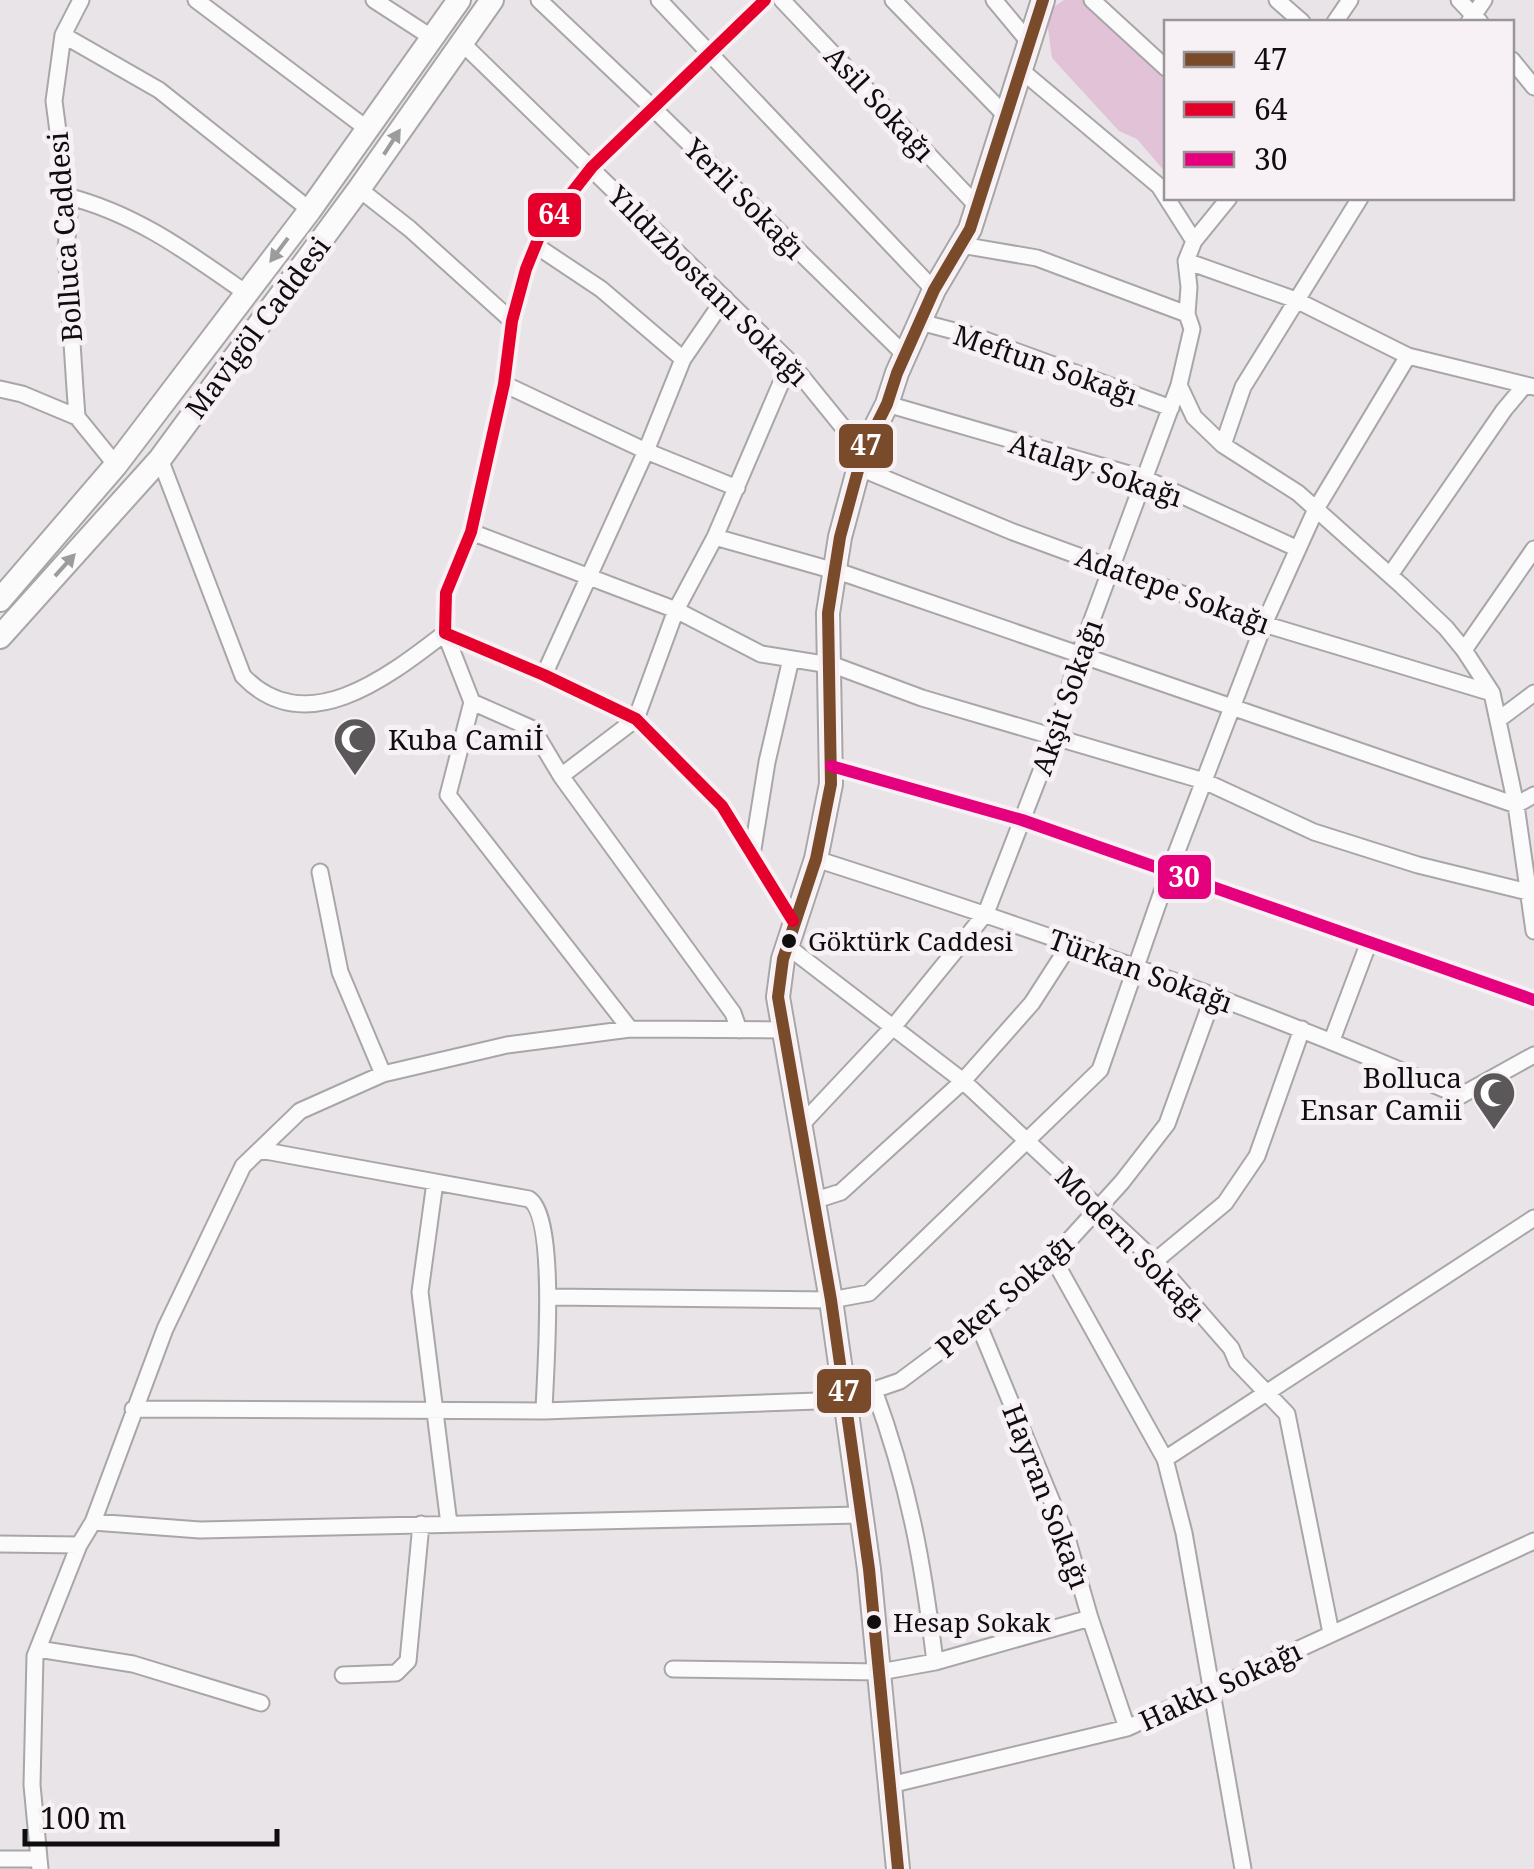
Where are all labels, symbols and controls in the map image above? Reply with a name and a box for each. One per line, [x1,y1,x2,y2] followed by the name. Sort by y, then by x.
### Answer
[1164,20,1514,200] legend
[817,37,943,169] street label: Asil Sokağı
[1254,38,1288,79] text: 47
[1254,88,1288,129] text: 64
[382,128,400,155] one-way arrow
[676,129,814,267] street label: Yerli Sokağı
[38,131,90,343] street label: Bolluca Caddesi
[1254,138,1288,179] text: 30
[600,176,818,394] street label: Yıldızbostanı Sokağı
[526,191,583,239] line badge: 64
[538,194,570,232] text: 64
[176,228,338,426] street label: Mavigöl Caddesi
[270,237,290,263] one-way arrow
[949,315,1143,413] street label: Meftun Sokağı
[837,422,895,470] line badge: 47
[1005,423,1187,515] street label: Atalay Sokağı
[850,425,882,463] text: 47
[1071,536,1275,642] street label: Adatepe Sokağı
[54,553,76,578] one-way arrow
[1022,614,1110,780] street label: Akşit Sokağı
[332,716,378,777] mosque icon: Kuba Camiİ
[388,720,544,758] place label: Kuba Camiİ
[1156,853,1213,901] line badge: 30
[1168,857,1200,895] text: 30
[1044,919,1238,1021] street label: Türkan Sokağı
[808,923,1013,959] place label: Göktürk Caddesi
[779,931,799,951] marker: Göktürk Caddesi
[1300,1058,1462,1128] place label: Bolluca Ensar Camii
[1471,1070,1517,1131] mosque icon: Bolluca Ensar Camii
[1048,1158,1214,1328] street label: Modern Sokağı
[927,1225,1081,1365] street label: Peker Sokağı
[815,1367,873,1415] line badge: 47
[828,1371,860,1409] text: 47
[994,1398,1100,1594] street label: Hayran Sokağı
[893,1604,1052,1640] place label: Hesap Sokak
[864,1612,884,1632] marker: Hesap Sokak
[1133,1631,1307,1739] street label: Hakkı Sokağı
[25,1784,278,1846] scale bar
[40,1797,126,1838] text: 100 m

